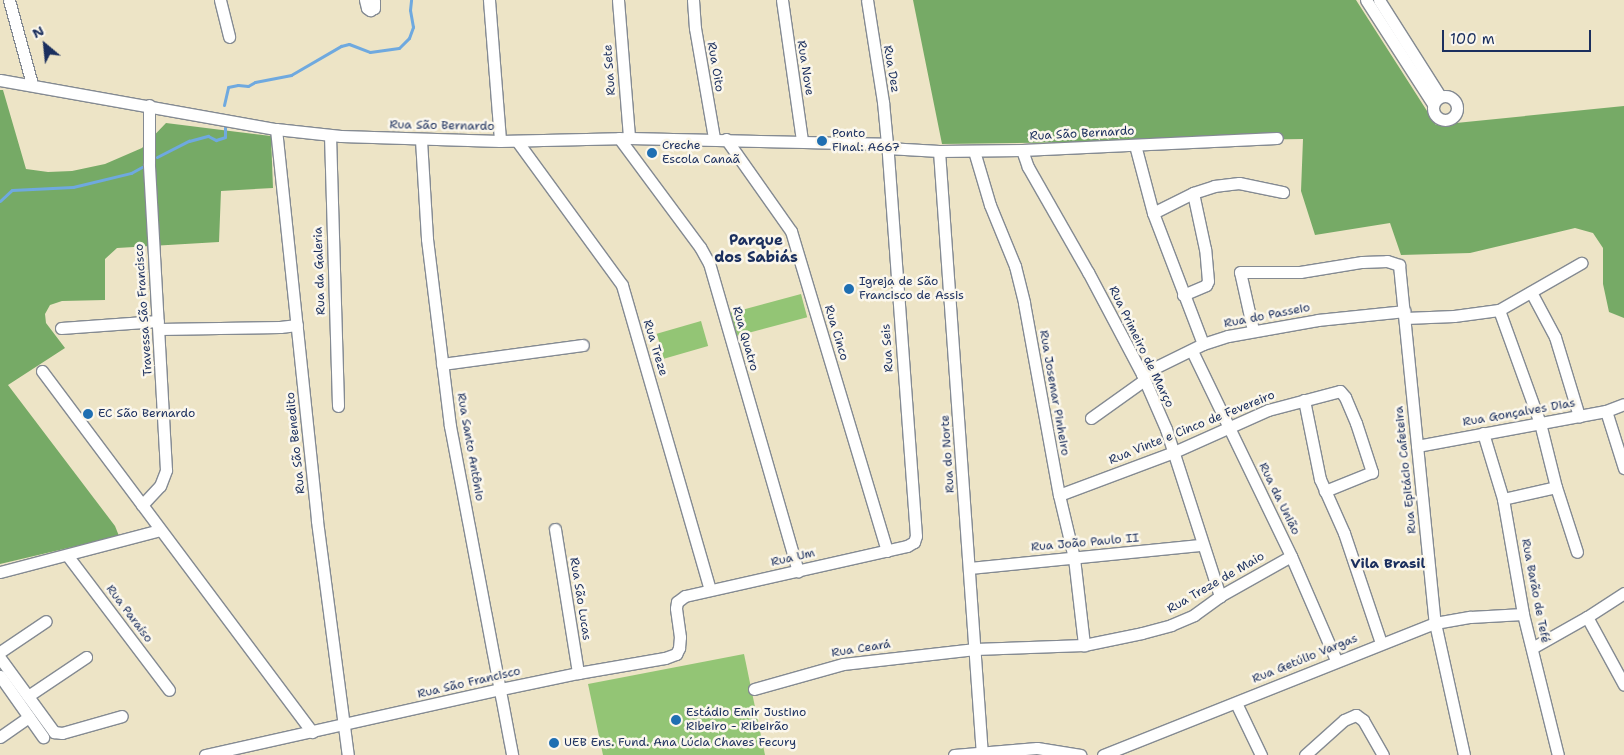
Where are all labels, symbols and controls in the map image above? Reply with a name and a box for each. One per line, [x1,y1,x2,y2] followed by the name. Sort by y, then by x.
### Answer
[20,20,70,70] north arrow
[1444,20,1593,52] scale bar
[29,21,47,42] text: N
[1450,29,1495,49] text: 100 m
[794,39,816,97] street label: Rua Nove
[704,41,726,93] street label: Rua Oito
[601,44,619,96] street label: Rua Sete
[880,44,902,94] street label: Rua Dez
[389,118,495,134] street label: Rua São Bernardo
[1029,124,1135,144] street label: Rua São Bernardo
[832,127,900,155] place label: Ponto Final: A667
[816,135,828,147] marker: Ponto Final: A667
[662,139,740,167] place label: Creche Escola Canaã
[646,147,658,159] marker: Creche Escola Canaã
[311,227,329,315] street label: Rua da Galeria
[714,231,798,266] district label: Parque dos Sabiás
[132,243,156,377] street label: Travessa São Francisco
[859,275,964,303] place label: Igreja de São Francisco de Assis
[843,283,855,295] marker: Igreja de São Francisco de Assis
[1105,284,1177,410] street label: Rua Primeiro de Março
[1223,301,1311,331] street label: Rua do Passeio
[821,304,851,362] street label: Rua Cinco
[729,305,761,373] street label: Rua Quatro
[640,318,670,378] street label: Rua Treze
[879,323,897,373] street label: Rua Seis
[1036,329,1072,457] street label: Rua Josemar Pinheiro
[1107,388,1277,468] street label: Rua Vinte e Cinco de Fevereiro
[283,391,309,495] street label: Rua São Benedito
[453,392,487,502] street label: Rua Santo Antônio
[1462,396,1576,430] street label: Rua Gonçalves Dias
[1392,406,1420,534] street label: Rua Epitácio Cafeteira
[98,407,195,421] place label: EC São Bernardo
[82,408,94,420] marker: EC São Bernardo
[938,414,958,494] street label: Rua do Norte
[1255,461,1303,537] street label: Rua da União
[1030,531,1140,555] street label: Rua João Paulo II
[1518,538,1552,644] street label: Rua Barão de Tefé
[770,546,816,570] street label: Rua Um
[1165,549,1267,617] street label: Rua Treze de Maio
[1351,555,1425,571] district label: Vila Brasil
[566,556,594,642] street label: Rua São Lucas
[103,582,155,646] street label: Rua Paraíso
[1250,631,1360,687] street label: Rua Getúlio Vargas
[830,637,892,661] street label: Rua Ceará
[416,664,522,702] street label: Rua São Francisco
[686,706,806,734] place label: Estádio Emir Justino Ribeiro - Ribeirão
[670,714,682,726] marker: Estádio Emir Justino Ribeiro - Ribeirão
[564,736,796,750] place label: UEB Ens. Fund. Ana Lúcia Chaves Fecury
[548,737,560,749] marker: UEB Ens. Fund. Ana Lúcia Chaves Fecury

